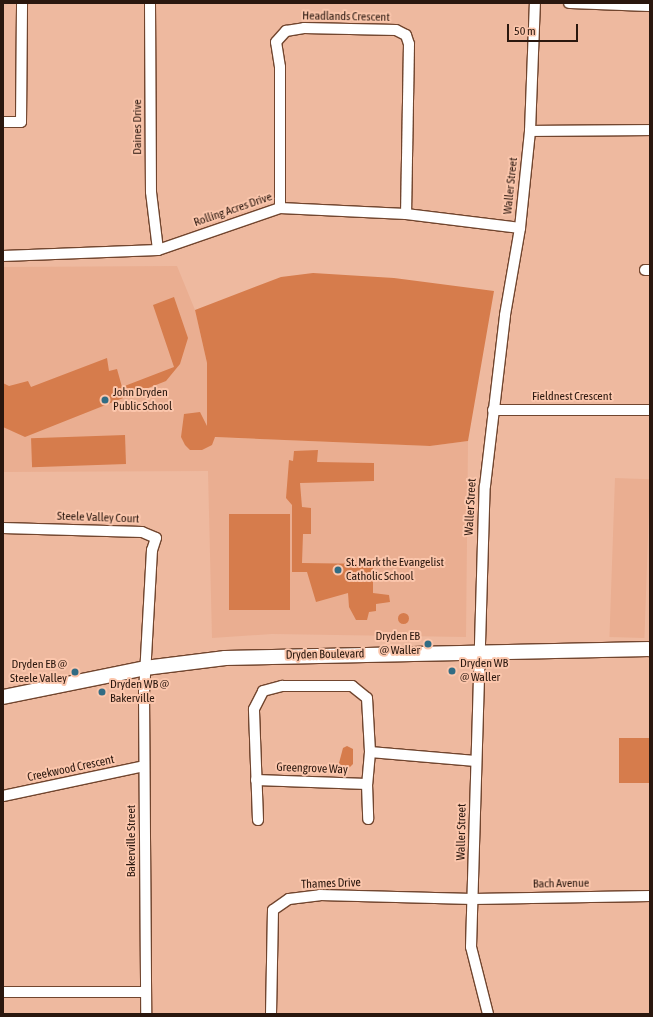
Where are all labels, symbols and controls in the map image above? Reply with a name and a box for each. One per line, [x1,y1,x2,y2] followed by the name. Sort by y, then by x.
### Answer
[302,9,390,25] street label: Headlands Crescent
[509,16,580,42] scale bar
[514,24,536,38] text: 50 m
[131,99,145,155] street label: Daines Drive
[501,157,521,215] street label: Waller Street
[192,190,274,230] street label: Rolling Acres Drive
[113,386,172,414] place label: John Dryden Public School
[532,390,612,404] street label: Fieldnest Crescent
[100,395,110,405] marker: John Dryden Public School
[462,478,480,536] street label: Waller Street
[57,509,139,527] street label: Steele Valley Court
[346,556,444,584] place label: St. Mark the Evangelist Catholic School
[333,565,343,575] marker: St. Mark the Evangelist Catholic School
[376,630,420,658] place label: Dryden EB @ Waller
[423,639,433,649] marker: Dryden EB @ Waller
[285,647,365,663] street label: Dryden Boulevard
[460,657,508,685] place label: Dryden WB @ Waller
[10,658,67,686] place label: Dryden EB @ Steele Valley
[447,666,457,676] marker: Dryden WB @ Waller
[70,667,80,677] marker: Dryden EB @ Steele Valley
[110,678,169,706] place label: Dryden WB @ Bakerville
[97,687,107,697] marker: Dryden WB @ Bakerville
[26,753,116,785] street label: Creekwood Crescent
[276,761,348,777] street label: Greengrove Way
[454,803,470,861] street label: Waller Street
[125,805,139,877] street label: Bakerville Street
[301,876,361,892] street label: Thames Drive
[533,876,589,892] street label: Bach Avenue

